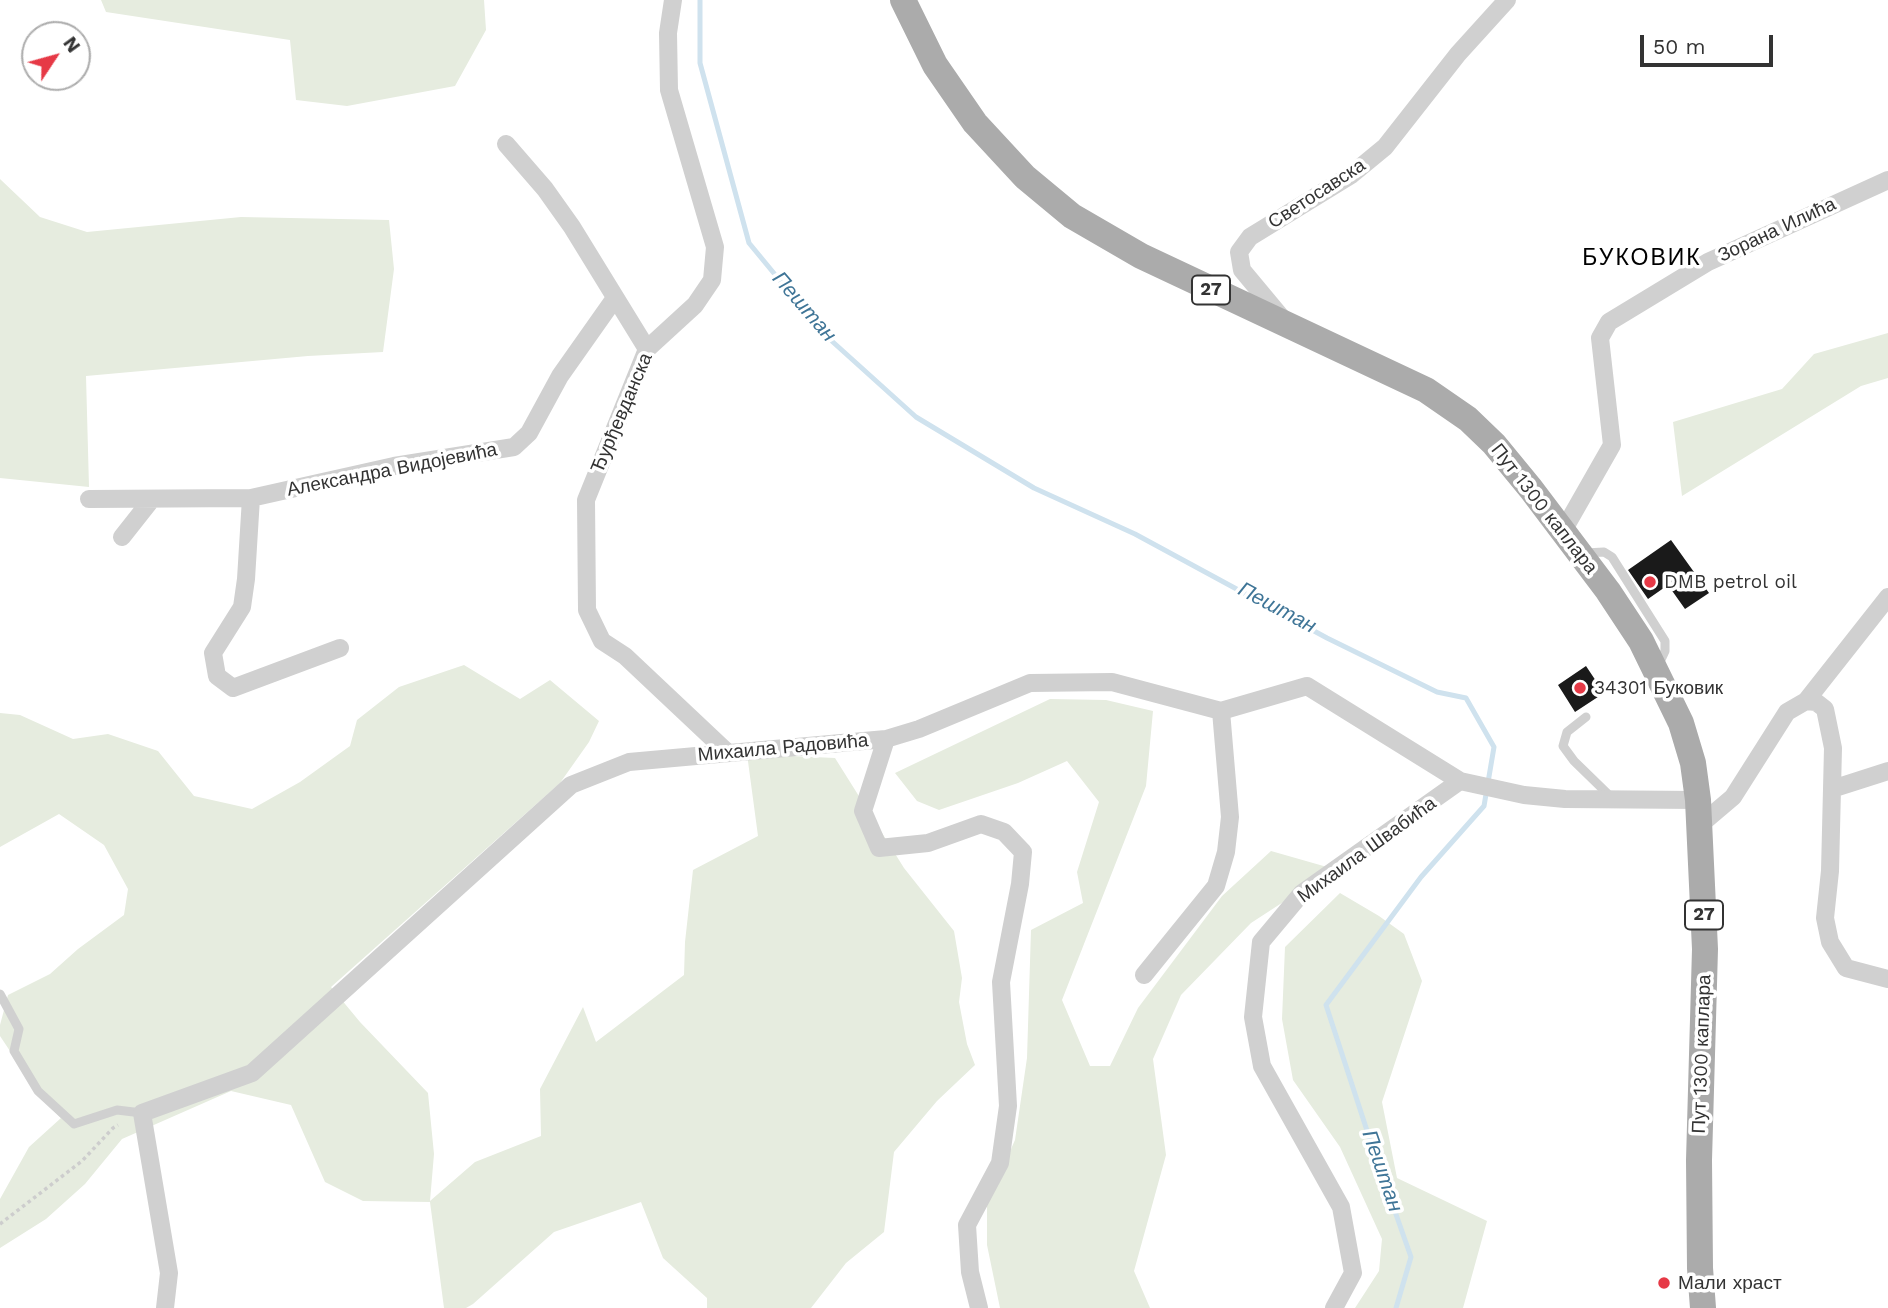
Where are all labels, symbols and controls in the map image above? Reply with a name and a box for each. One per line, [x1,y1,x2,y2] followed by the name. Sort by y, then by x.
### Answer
[21,21,91,91] north arrow
[1643,21,1776,65] scale bar
[58,32,85,57] text: N
[1653,34,1705,59] text: 50 m
[1264,154,1370,234] street label: Светосавска
[1715,193,1839,267] street label: Зорана Илића
[1583,244,1701,272] district label: БУКОВИК
[767,267,841,347] water label: Пештан
[1192,276,1230,304] road number: 27
[586,350,658,476] street label: Ђурђевданска
[285,438,499,502] street label: Александра Видојевића
[1486,439,1602,579] street label: Пут 1300 каплара
[1664,571,1797,593] place label: DMB petrol oil
[1642,574,1658,590] marker: DMB petrol oil
[1234,577,1320,639] water label: Пештан
[1594,677,1723,699] place label: 34301 Буковик
[1572,680,1588,696] marker: 34301 Буковик
[697,729,869,767] street label: Михаила Радовића
[1293,792,1441,908] street label: Михаила Швабића
[1685,900,1723,930] road number: 27
[1688,974,1716,1134] street label: Пут 1300 каплара
[1356,1127,1408,1215] water label: Пештан
[1678,1272,1782,1294] place label: Мали храст
[1656,1275,1672,1291] marker: Мали храст

